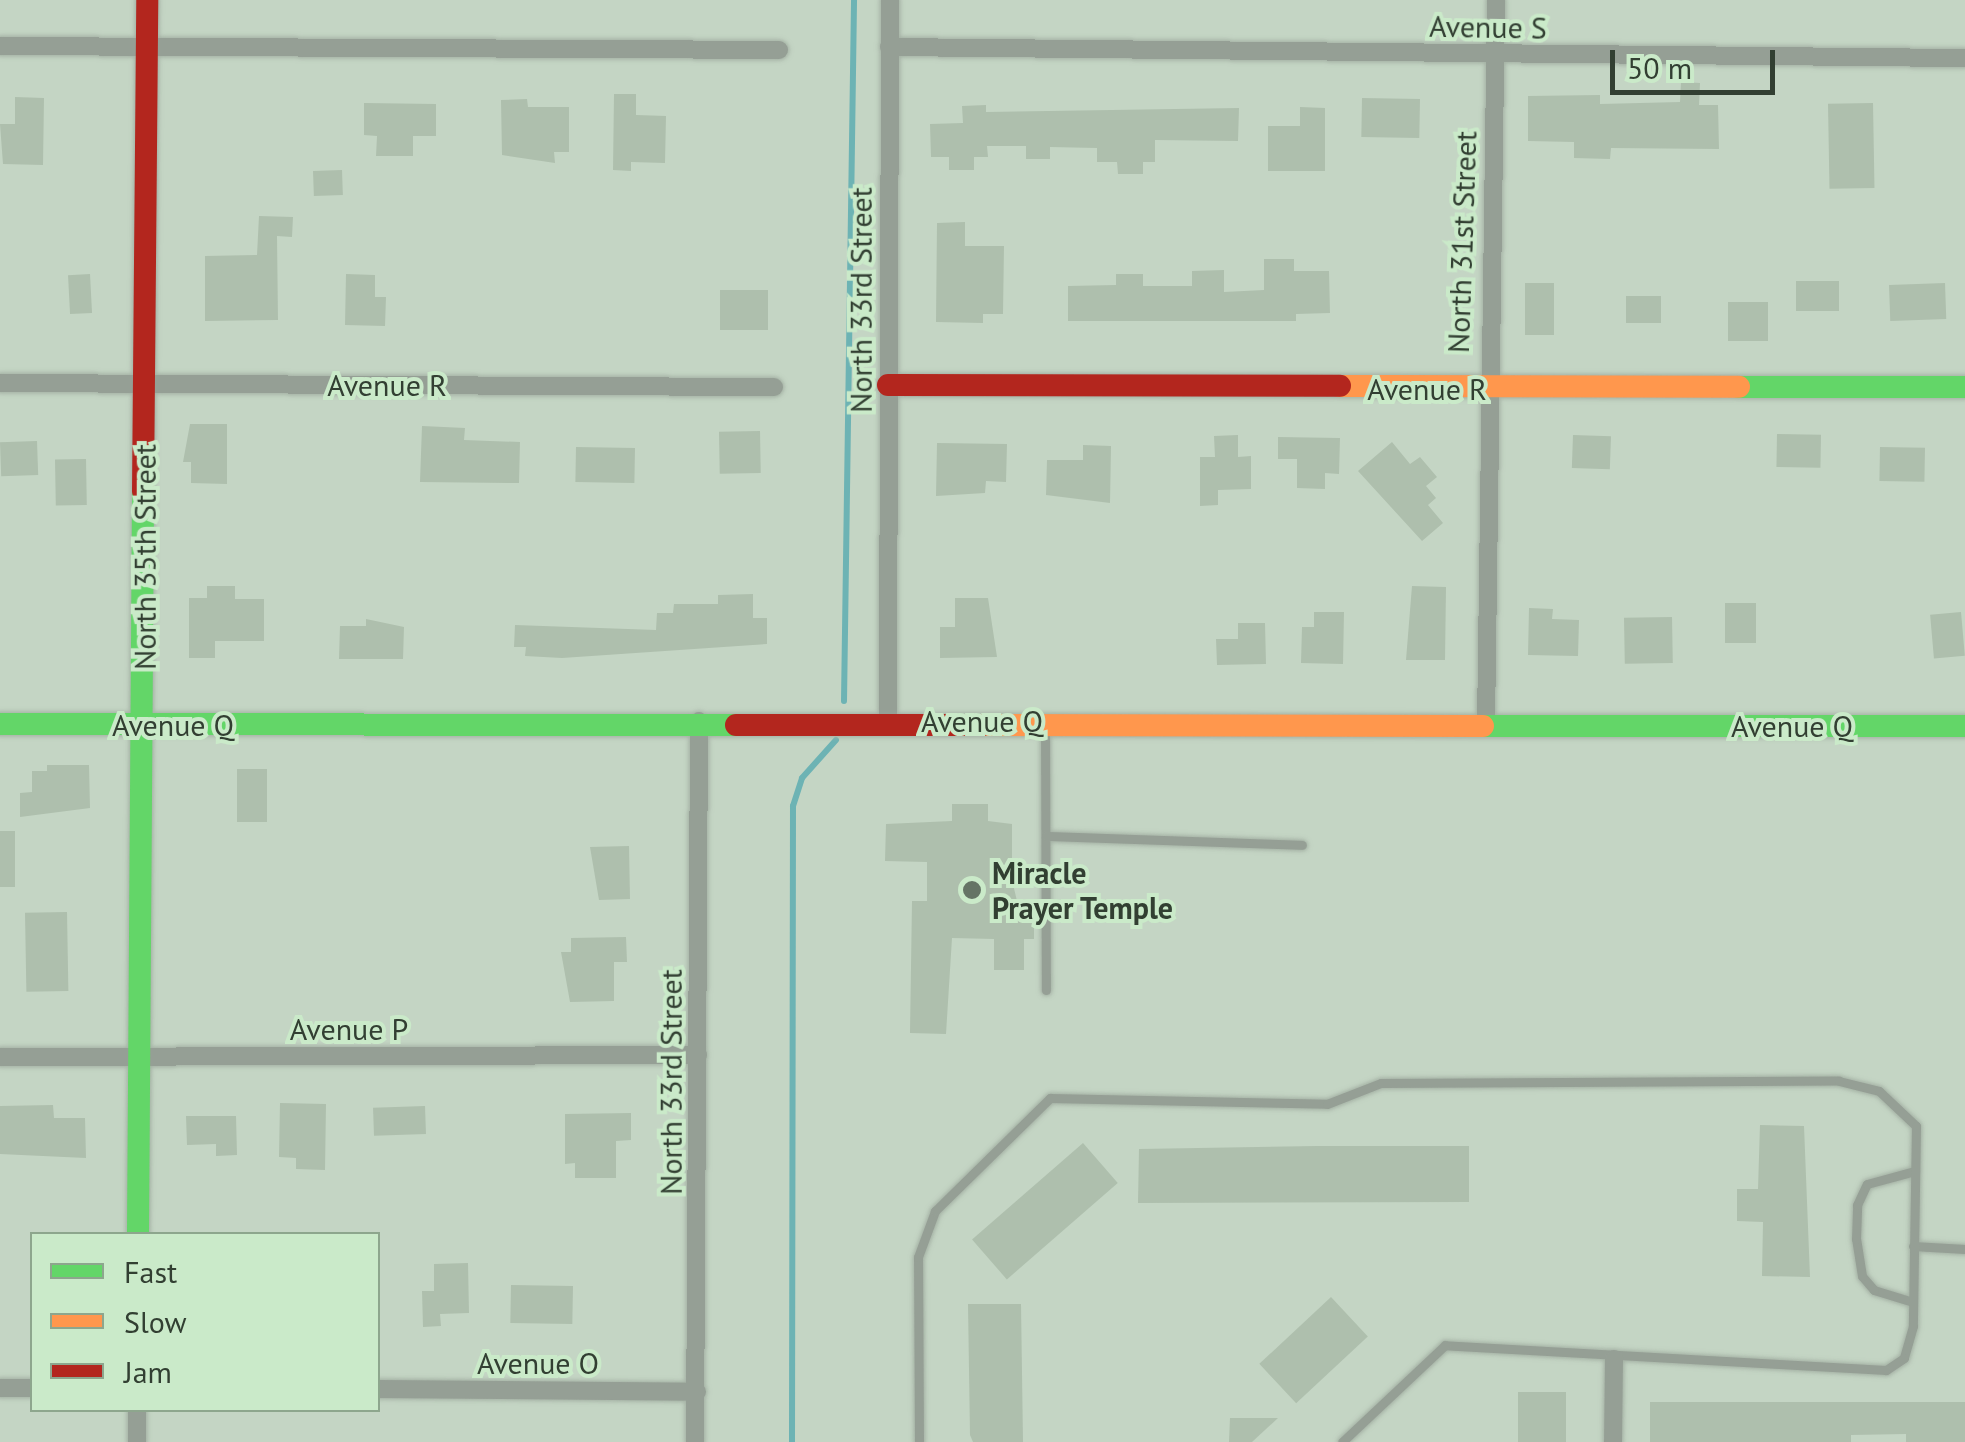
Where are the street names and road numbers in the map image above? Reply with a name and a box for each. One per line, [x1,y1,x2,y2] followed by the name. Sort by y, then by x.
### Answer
[1429,8,1547,46] street label: Avenue S
[1440,130,1484,354] street label: North 31st Street
[843,187,879,413] street label: North 33rd Street
[327,367,447,403] street label: Avenue R
[1367,371,1487,407] street label: Avenue R
[127,444,163,670] street label: North 35th Street
[921,703,1043,739] street label: Avenue Q
[112,707,234,743] street label: Avenue Q
[1731,708,1853,744] street label: Avenue Q
[653,969,689,1195] street label: North 33rd Street
[290,1011,408,1047] street label: Avenue P
[477,1345,599,1381] street label: Avenue O

